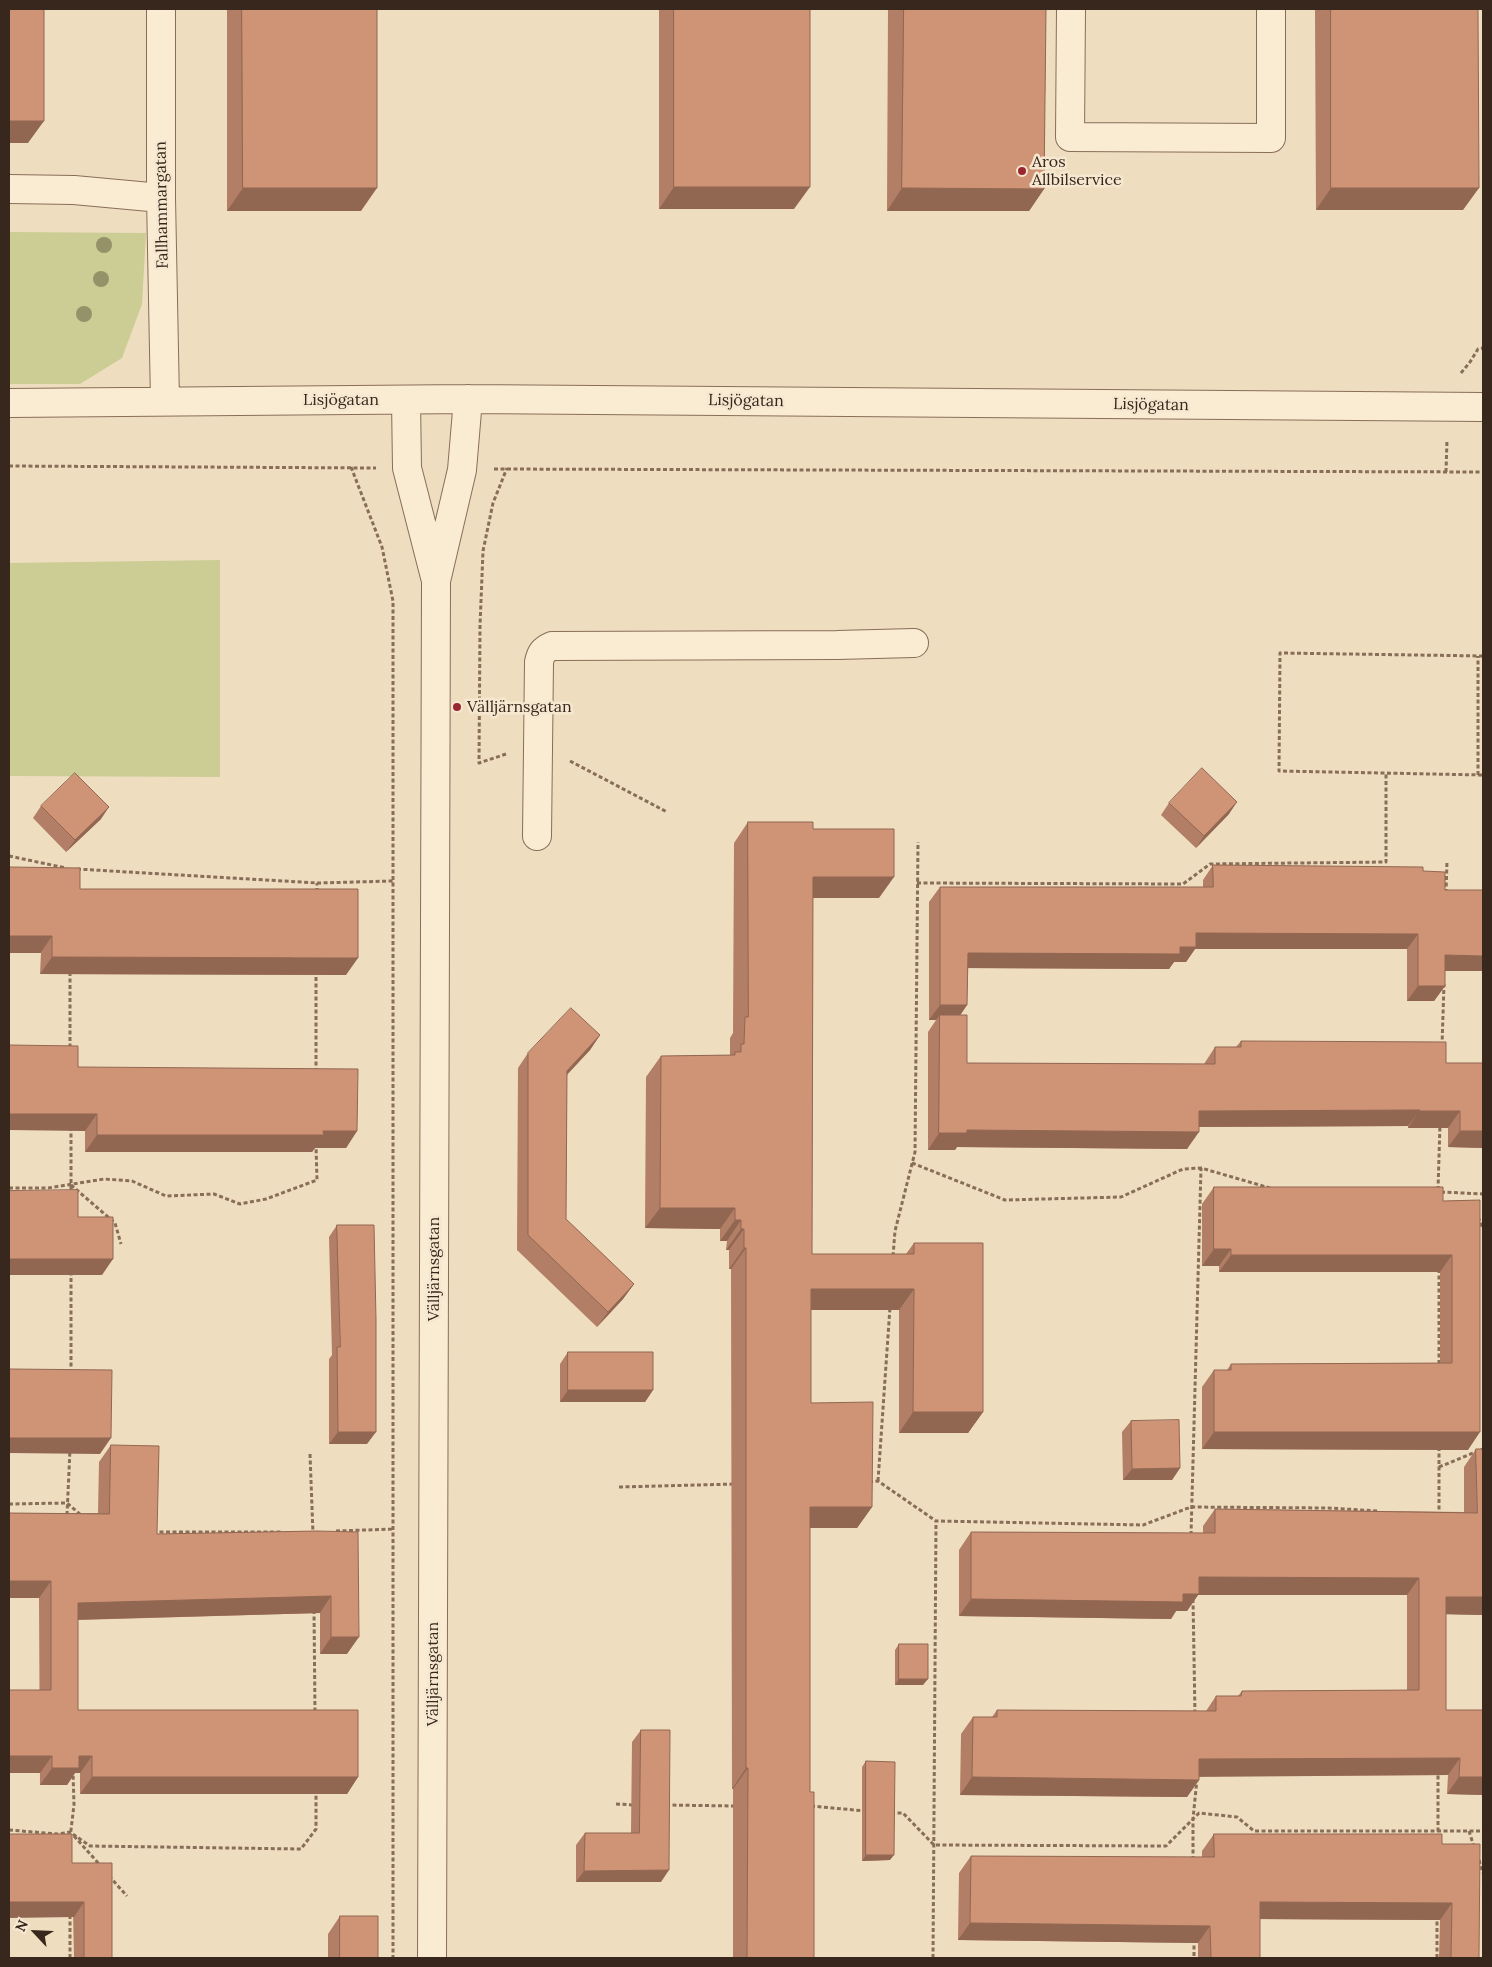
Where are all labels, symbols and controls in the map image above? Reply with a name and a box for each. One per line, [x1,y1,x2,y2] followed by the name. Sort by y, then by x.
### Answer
[151,141,173,269] street label: Fallhammargatan
[1032,152,1122,190] place label: Aros Allbilservice
[1016,165,1028,177] marker: Aros Allbilservice
[303,390,379,410] street label: Lisjögatan
[708,391,784,411] street label: Lisjögatan
[1113,395,1189,415] street label: Lisjögatan
[467,697,572,717] place label: Välljärnsgatan
[451,701,463,713] marker: Välljärnsgatan
[424,1217,444,1321] street label: Välljärnsgatan
[423,1622,443,1726] street label: Välljärnsgatan
[10,1907,60,1957] north arrow
[11,1917,32,1934] text: N

